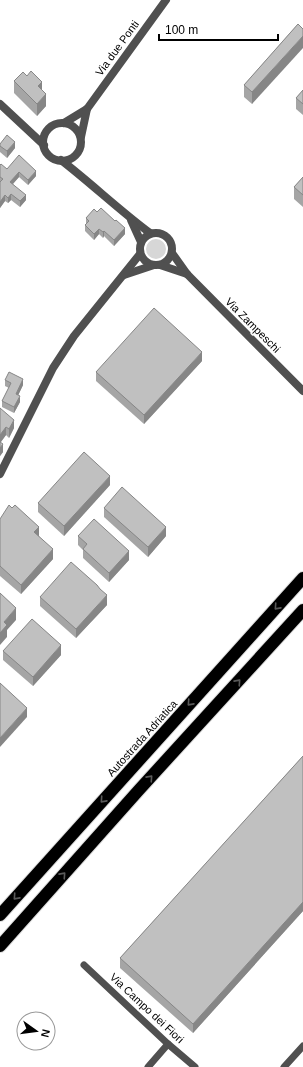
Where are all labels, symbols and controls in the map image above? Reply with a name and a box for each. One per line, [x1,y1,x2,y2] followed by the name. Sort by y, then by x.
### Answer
[159,16,278,42] scale bar
[93,18,141,78] street label: Via due Ponti
[165,23,198,37] text: 100 m
[223,295,283,355] street label: Via Zampeschi
[274,602,282,610] one-way arrow
[233,679,240,687] one-way arrow
[105,697,180,779] street label: Autostrada Adriatica
[188,699,195,706] one-way arrow
[145,775,153,783] one-way arrow
[100,795,108,803] one-way arrow
[59,872,66,880] one-way arrow
[14,892,21,900] one-way arrow
[108,971,186,1045] street label: Via Campo dei Fiori
[16,1011,56,1051] north arrow
[39,1028,52,1039] text: N

